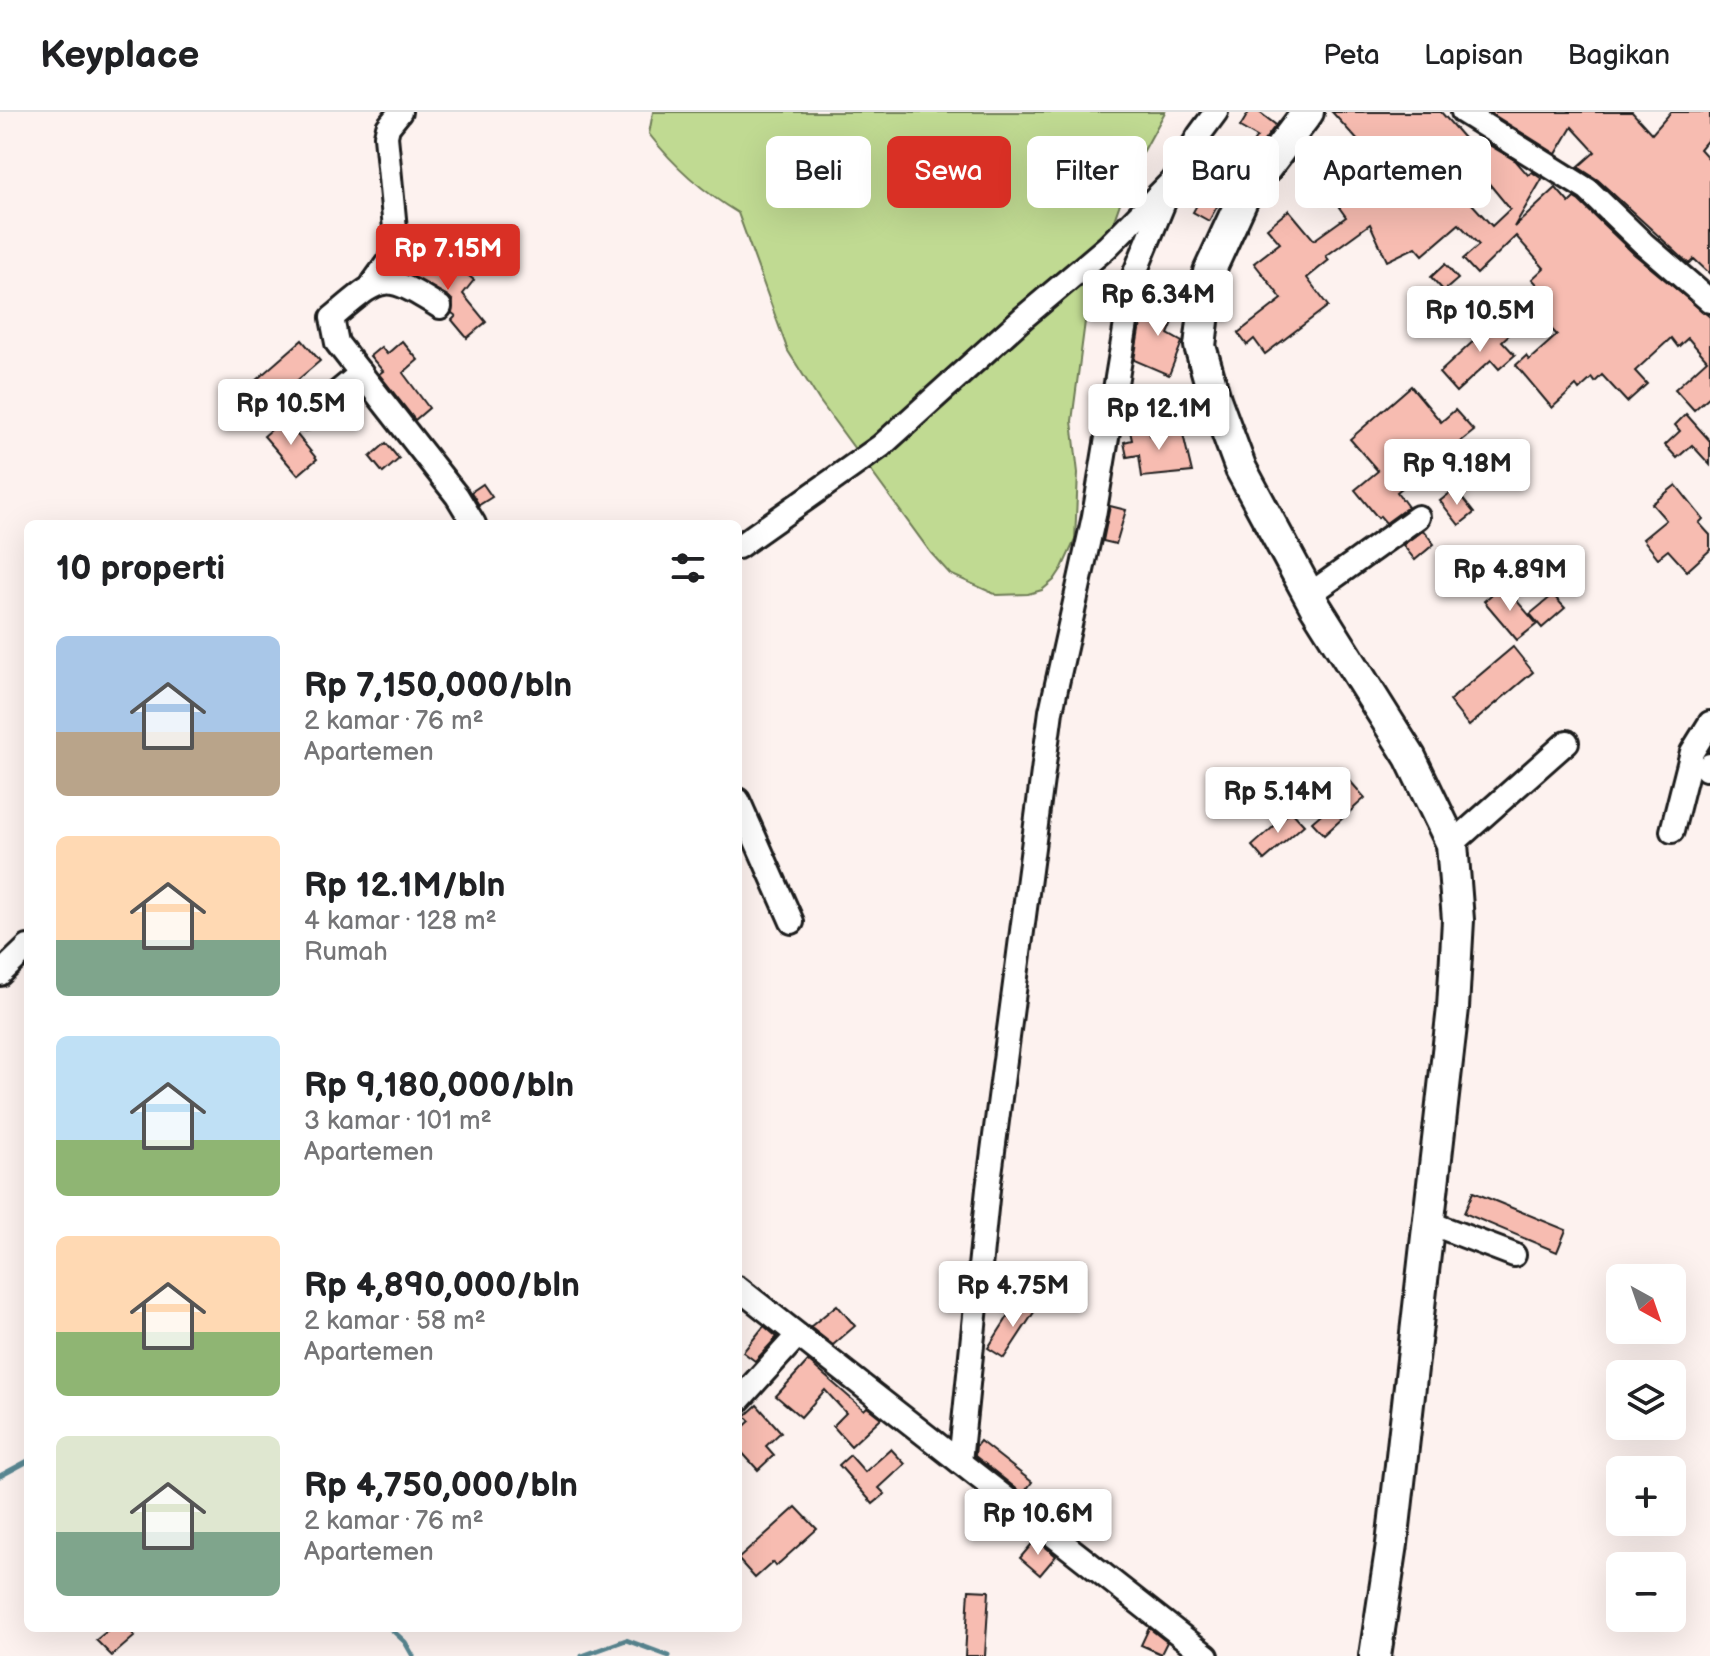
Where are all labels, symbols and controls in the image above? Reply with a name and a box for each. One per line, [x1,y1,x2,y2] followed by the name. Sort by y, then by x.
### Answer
[40,33,199,78] text: Keyplace
[1323,39,1380,72] text: Peta
[1424,39,1523,72] text: Lapisan
[1567,39,1670,72] text: Bagikan
[766,136,871,208] chip: Beli
[887,136,1011,208] chip: Sewa
[1027,136,1147,208] chip: Filter
[1163,136,1279,208] chip: Baru
[1295,136,1491,208] chip: Apartemen
[365,224,531,292] pin: Rp 7.15M
[394,234,502,265] text: Rp 7.15M
[1075,270,1241,338] pin: Rp 6.34M
[1101,280,1215,311] text: Rp 6.34M
[1397,286,1563,354] pin: Rp 10.5M
[1425,296,1535,327] text: Rp 10.5M
[208,379,374,447] pin: Rp 10.5M
[1076,384,1242,452] pin: Rp 12.1M
[236,389,346,420] text: Rp 10.5M
[1106,394,1212,425] text: Rp 12.1M
[1374,439,1540,507] pin: Rp 9.18M
[1402,449,1512,480] text: Rp 9.18M
[1427,545,1593,613] pin: Rp 4.89M
[666,546,710,590] icon: filters
[56,548,225,589] text: 10 properti
[1453,555,1567,586] text: Rp 4.89M
[304,665,572,706] text: Rp 7,150,000/bln
[120,668,216,764] icon: home
[304,706,484,737] text: 2 kamar · 76 m²
[304,737,434,768] text: Apartemen
[1195,767,1361,835] pin: Rp 5.14M
[1223,777,1333,808] text: Rp 5.14M
[304,865,506,906] text: Rp 12.1M/bln
[120,868,216,964] icon: home
[304,906,497,937] text: 4 kamar · 128 m²
[304,937,388,968] text: Rumah
[304,1065,574,1106] text: Rp 9,180,000/bln
[120,1068,216,1164] icon: home
[304,1106,492,1137] text: 3 kamar · 101 m²
[304,1137,434,1168] text: Apartemen
[930,1261,1096,1329] pin: Rp 4.75M
[1606,1264,1686,1344] north arrow
[1606,1264,1686,1632] map controls
[304,1265,580,1306] text: Rp 4,890,000/bln
[120,1268,216,1364] icon: home
[957,1271,1069,1302] text: Rp 4.75M
[304,1306,486,1337] text: 2 kamar · 58 m²
[304,1337,434,1368] text: Apartemen
[1606,1360,1686,1440] button: layers
[1606,1456,1686,1536] button: +
[304,1465,578,1506] text: Rp 4,750,000/bln
[120,1468,216,1564] icon: home
[955,1489,1121,1557] pin: Rp 10.6M
[983,1499,1093,1530] text: Rp 10.6M
[304,1506,484,1537] text: 2 kamar · 76 m²
[304,1537,434,1568] text: Apartemen
[1606,1552,1686,1632] button: −

